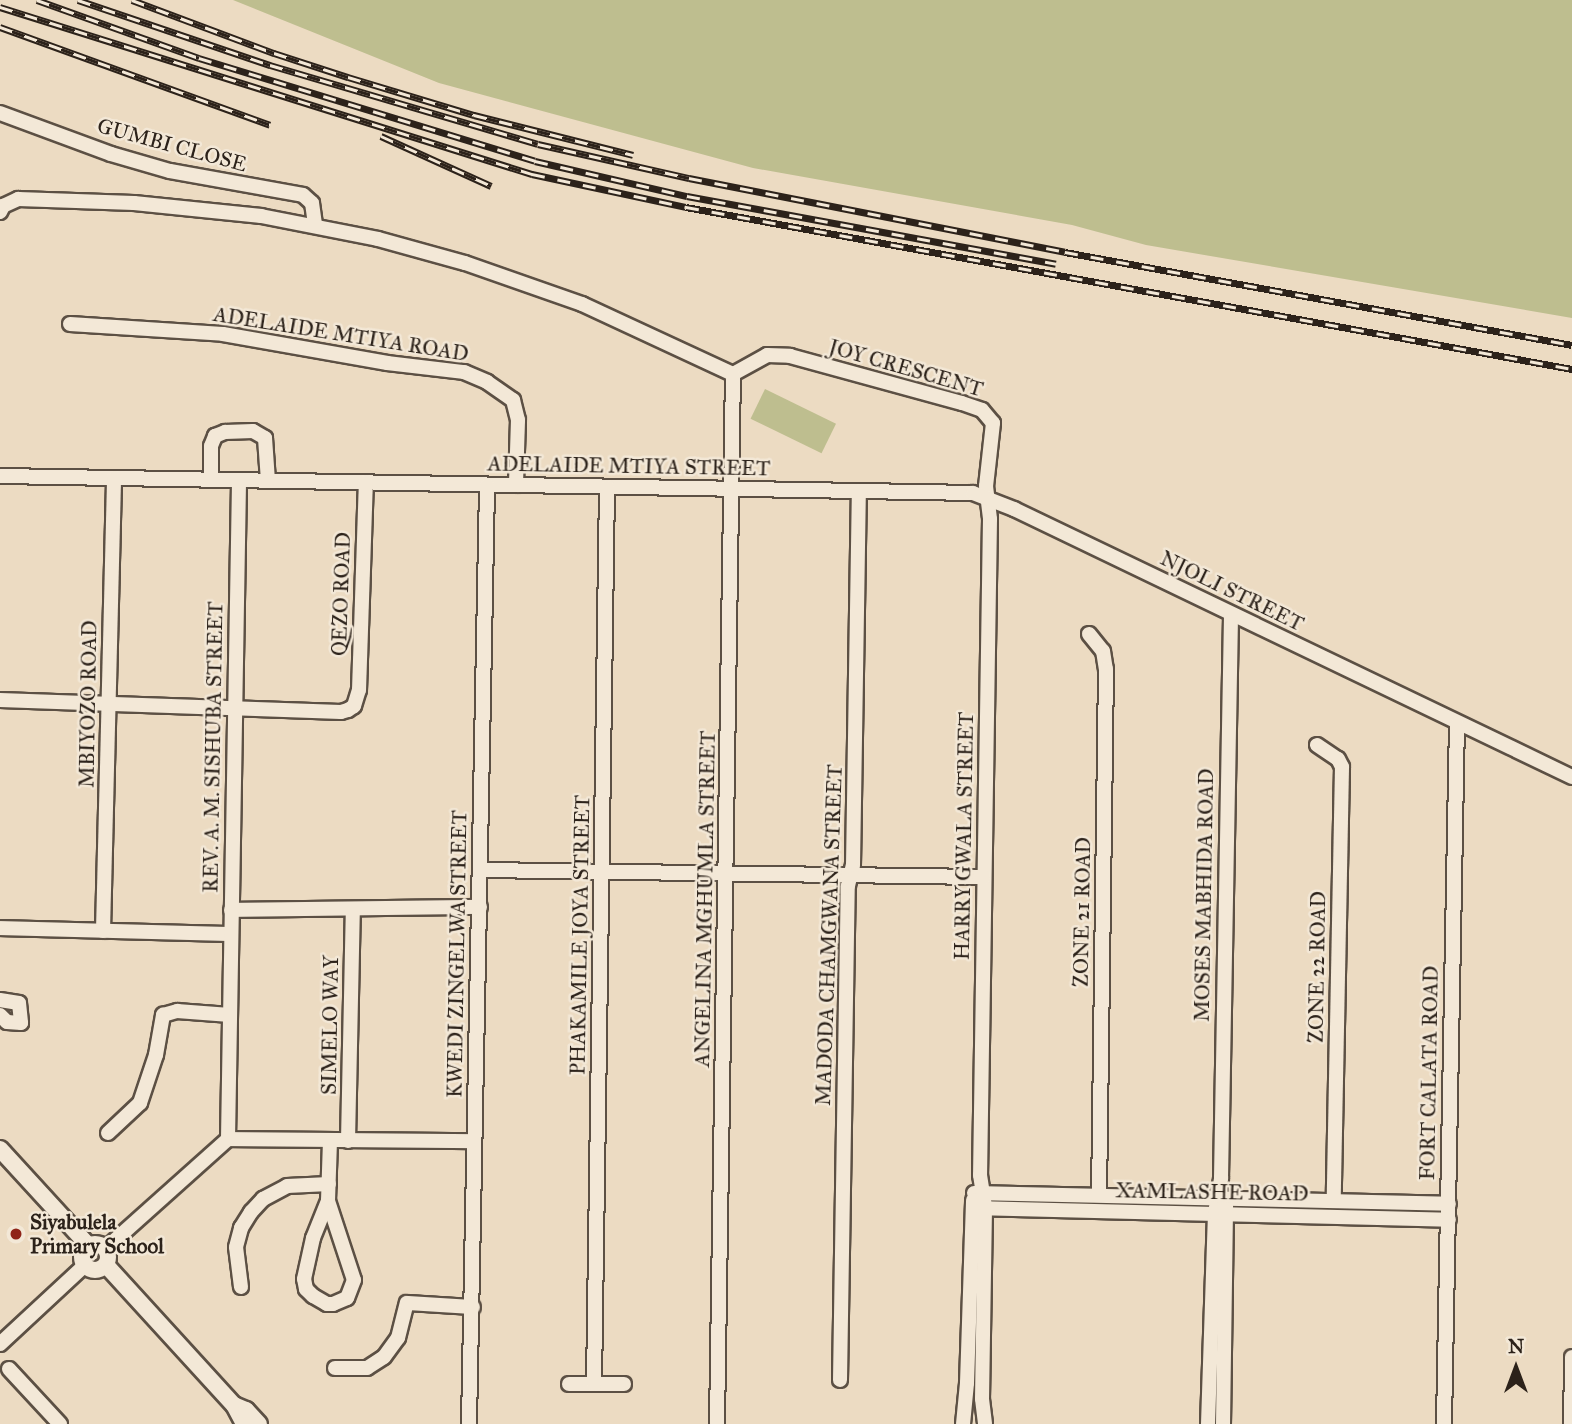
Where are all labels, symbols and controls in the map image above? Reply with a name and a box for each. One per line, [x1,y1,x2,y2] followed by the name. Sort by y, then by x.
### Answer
[94,113,250,177] street label: GUMBI CLOSE
[212,301,470,367] street label: ADELAIDE MTIYA ROAD
[826,334,986,402] street label: JOY CRESCENT
[487,451,771,481] street label: ADELAIDE MTIYA STREET
[326,532,356,656] street label: QEZO ROAD
[1156,545,1308,637] street label: NJOLI STREET
[198,601,228,893] street label: REV. A. M. SISHUBA STREET
[74,620,102,788] street label: MBIYOZO ROAD
[949,712,979,960] street label: HARRY GWALA STREET
[689,730,721,1068] street label: ANGELINA MGHUMLA STREET
[810,764,848,1106] street label: MADODA CHAMGWANA STREET
[1189,768,1219,1022] street label: MOSES MABHIDA ROAD
[565,795,595,1075] street label: PHAKAMILE JOYA STREET
[442,810,472,1098] street label: KWEDI ZINGELWA STREET
[1068,837,1096,987] street label: ZONE 21 ROAD
[1303,891,1331,1043] street label: ZONE 22 ROAD
[316,955,344,1095] street label: SIMELO WAY
[1415,966,1443,1180] street label: FORT CALATA ROAD
[1115,1178,1309,1206] street label: XAMLASHE ROAD
[30,1209,164,1259] place label: Siyabulela Primary School
[8,1226,24,1242] marker: Siyabulela Primary School
[1481,1333,1551,1403] north arrow
[1508,1335,1524,1358] text: N

